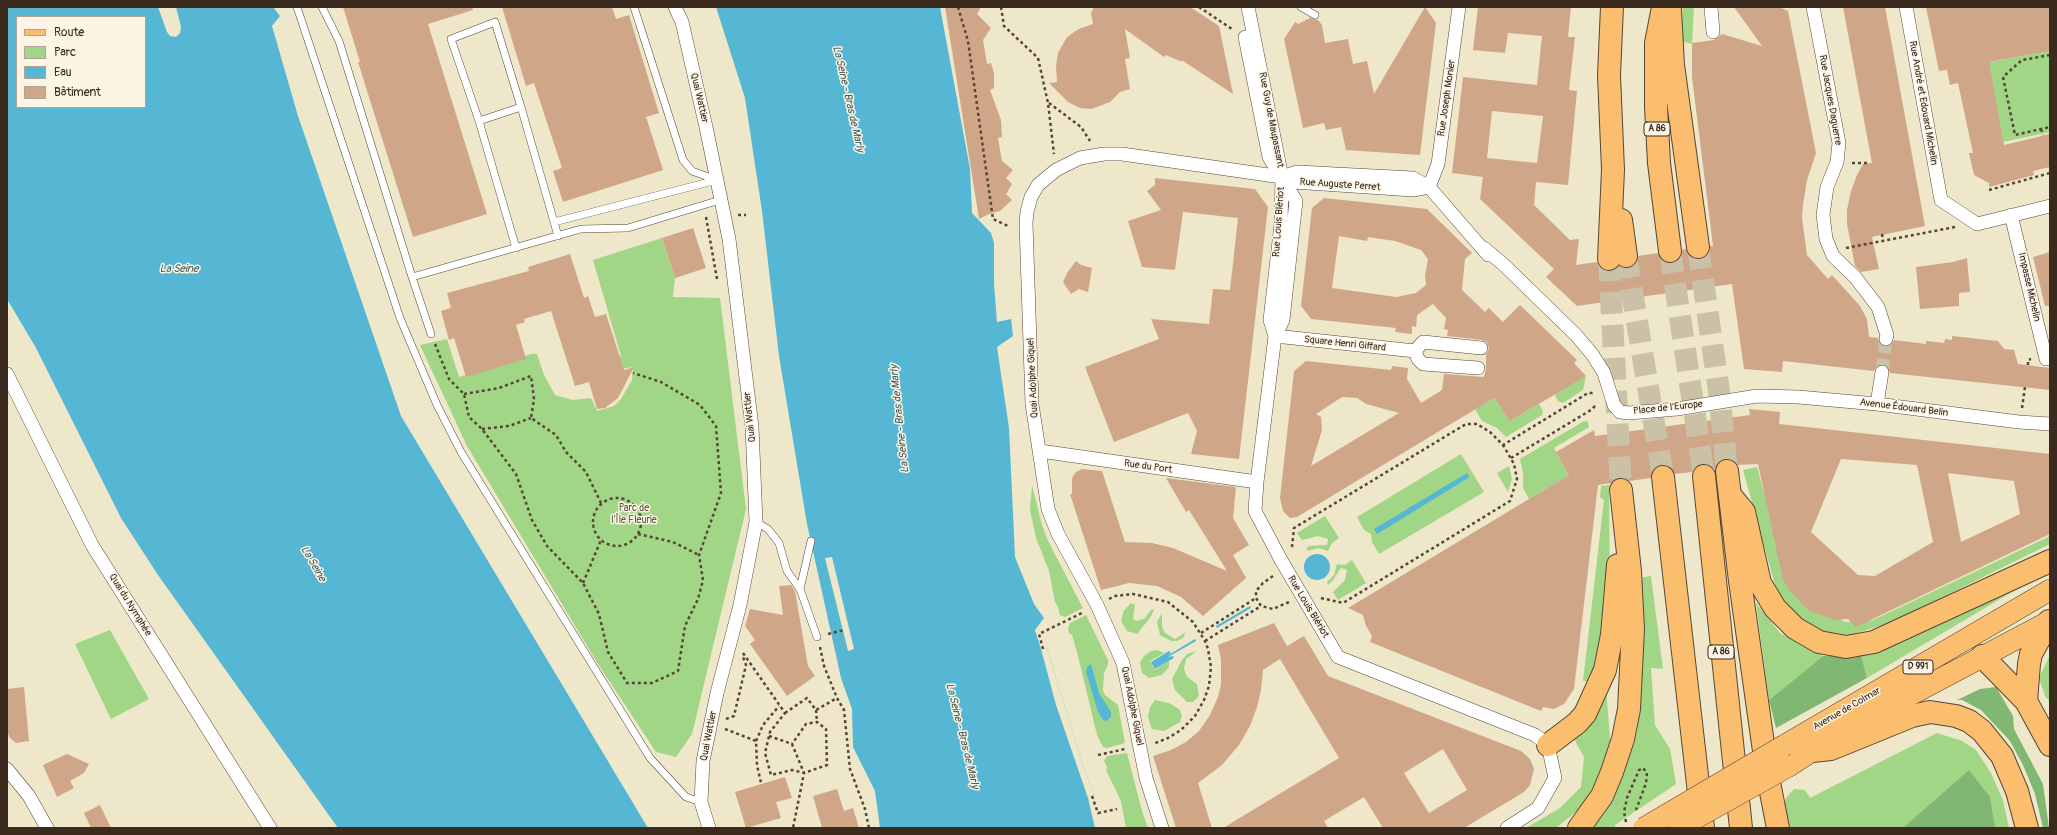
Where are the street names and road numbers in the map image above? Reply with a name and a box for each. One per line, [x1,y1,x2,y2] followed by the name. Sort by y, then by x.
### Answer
[1906,40,1940,166] street label: Rue André et Edouard Michelin
[1816,54,1844,146] street label: Rue Jacques Daguerre
[1436,59,1458,137] street label: Rue Joseph Monier
[1256,71,1286,169] street label: Rue Guy de Maupassant
[687,72,711,124] street label: Quai Wattier
[1644,122,1670,136] road number: A 86
[1299,176,1381,194] street label: Rue Auguste Perret
[1271,186,1287,258] street label: Rue Louis Blériot
[2015,251,2043,323] street label: Impasse Michelin
[1303,334,1387,354] street label: Square Henri Giffard
[1025,337,1041,419] street label: Quai Adolphe Giquel
[741,391,759,443] street label: Quai Wattier
[1859,397,1949,419] street label: Avenue Édouard Belin
[1633,398,1703,418] street label: Place de l'Europe
[1123,458,1173,476] street label: Rue du Port
[106,572,154,638] street label: Quai du Nymphée
[1285,574,1331,640] street label: Rue Louis Blériot
[1708,645,1734,659] road number: A 86
[1903,660,1933,674] road number: D 991
[1118,665,1146,747] street label: Quai Adolphe Giquel
[1811,685,1883,733] street label: Avenue de Colmar
[698,710,720,762] street label: Quai Wattier

